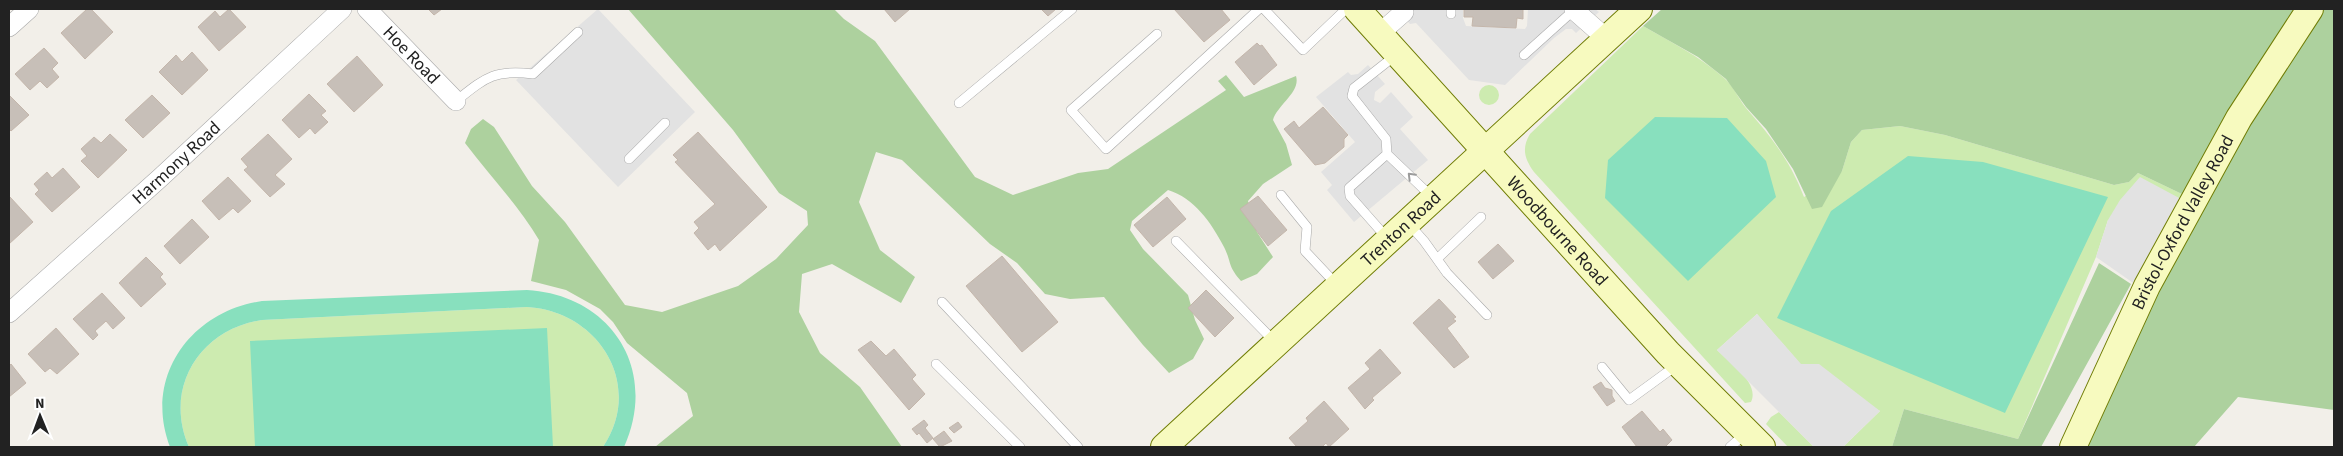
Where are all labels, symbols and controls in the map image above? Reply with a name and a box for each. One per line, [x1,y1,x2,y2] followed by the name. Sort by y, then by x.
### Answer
[377,21,445,90] street label: Hoe Road
[127,116,226,210] street label: Harmony Road
[2126,131,2240,314] street label: Bristol-Oxford Valley Road
[1501,171,1614,292] street label: Woodbourne Road
[1408,173,1417,182] one-way arrow
[1355,186,1447,273] street label: Trenton Road
[15,391,65,441] north arrow
[35,394,45,414] text: N

